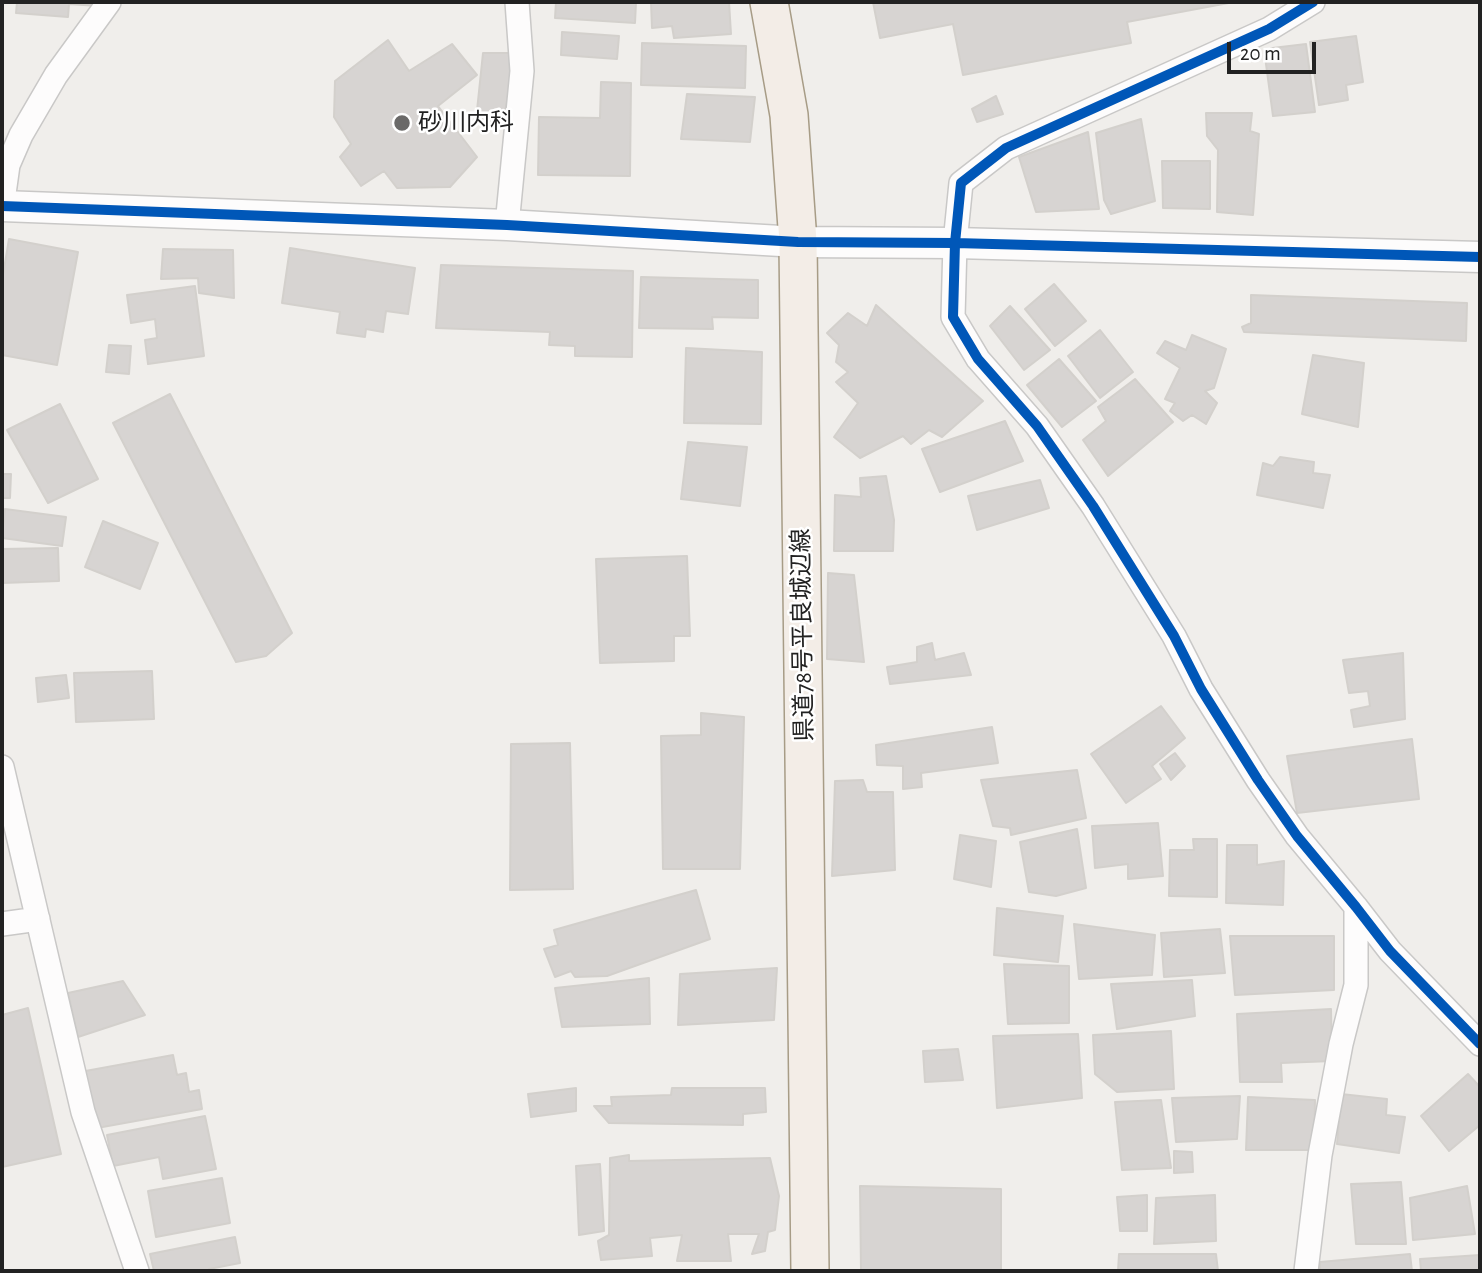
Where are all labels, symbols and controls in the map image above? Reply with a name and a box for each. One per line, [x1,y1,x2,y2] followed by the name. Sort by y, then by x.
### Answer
[1230,28,1319,72] scale bar
[1240,43,1281,64] text: 20 m
[418,109,514,137] place label: 砂川内科
[392,113,412,133] marker: 砂川内科
[787,528,819,742] street label: 県道78号平良城辺線

